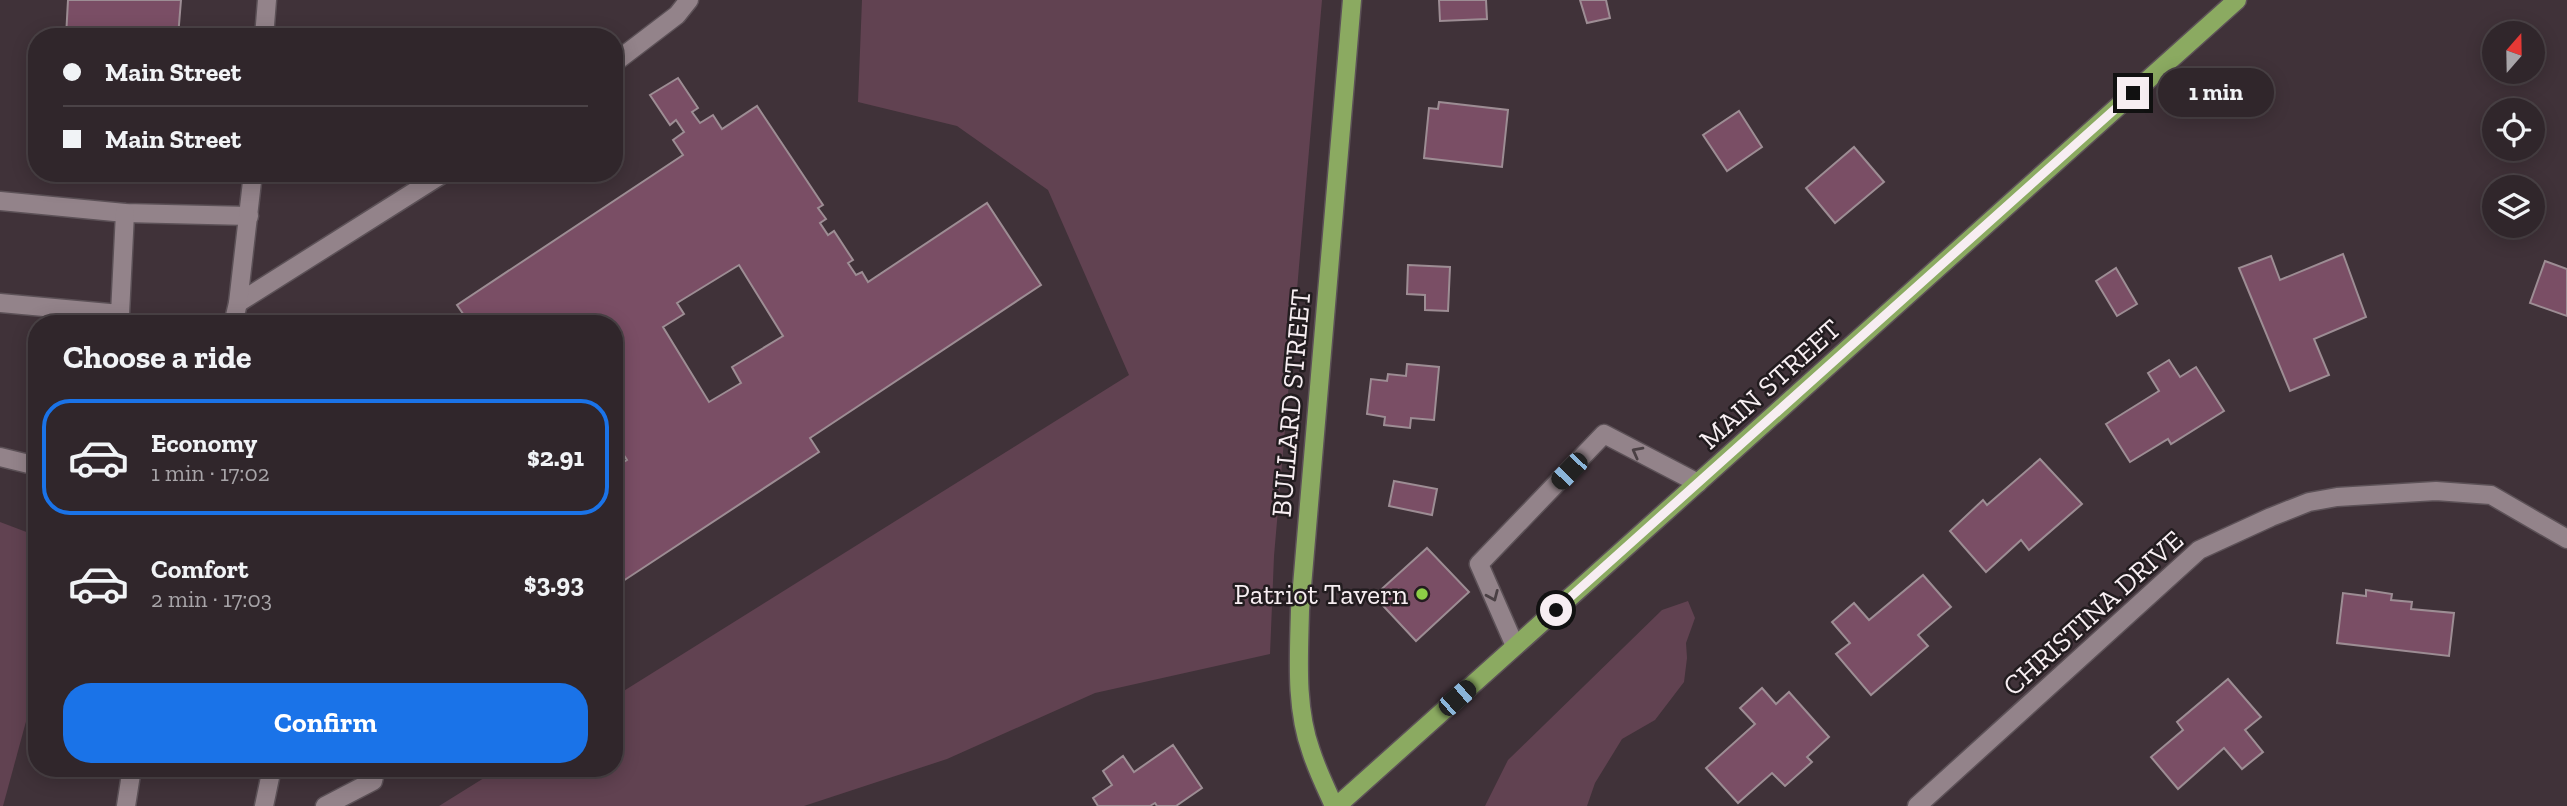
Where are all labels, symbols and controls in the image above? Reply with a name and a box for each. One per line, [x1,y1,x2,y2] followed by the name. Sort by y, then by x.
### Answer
[2482,21,2544,84] north arrow
[2482,21,2545,238] map controls
[105,56,241,88] text: Main Street
[2158,68,2273,118] callout: 1 min
[2117,77,2149,109] route end
[2189,78,2243,106] text: 1 min
[2482,98,2545,161] button: locate
[105,123,241,155] text: Main Street
[2482,175,2545,238] button: layers
[1265,288,1317,518] street label: BULLARD STREET
[1693,312,1847,456] street label: MAIN STREET
[63,338,251,376] text: Choose a ride
[67,426,130,489] icon: car
[151,427,257,459] text: Economy
[527,441,584,473] text: $2.91
[1632,446,1645,460] one-way arrow
[1547,449,1592,493] car
[151,459,270,487] text: 1 min · 17:02
[1996,524,2190,702] street label: CHRISTINA DRIVE
[67,552,130,615] icon: car
[151,553,248,585] text: Comfort
[524,567,584,599] text: $3.93
[1234,578,1408,611] place label: Patriot Tavern
[151,585,272,613] text: 2 min · 17:03
[1414,586,1430,602] marker: Patriot Tavern
[1485,588,1499,601] one-way arrow
[1540,594,1572,626] route start
[1435,676,1480,720] car
[63,683,588,763] button: Confirm

